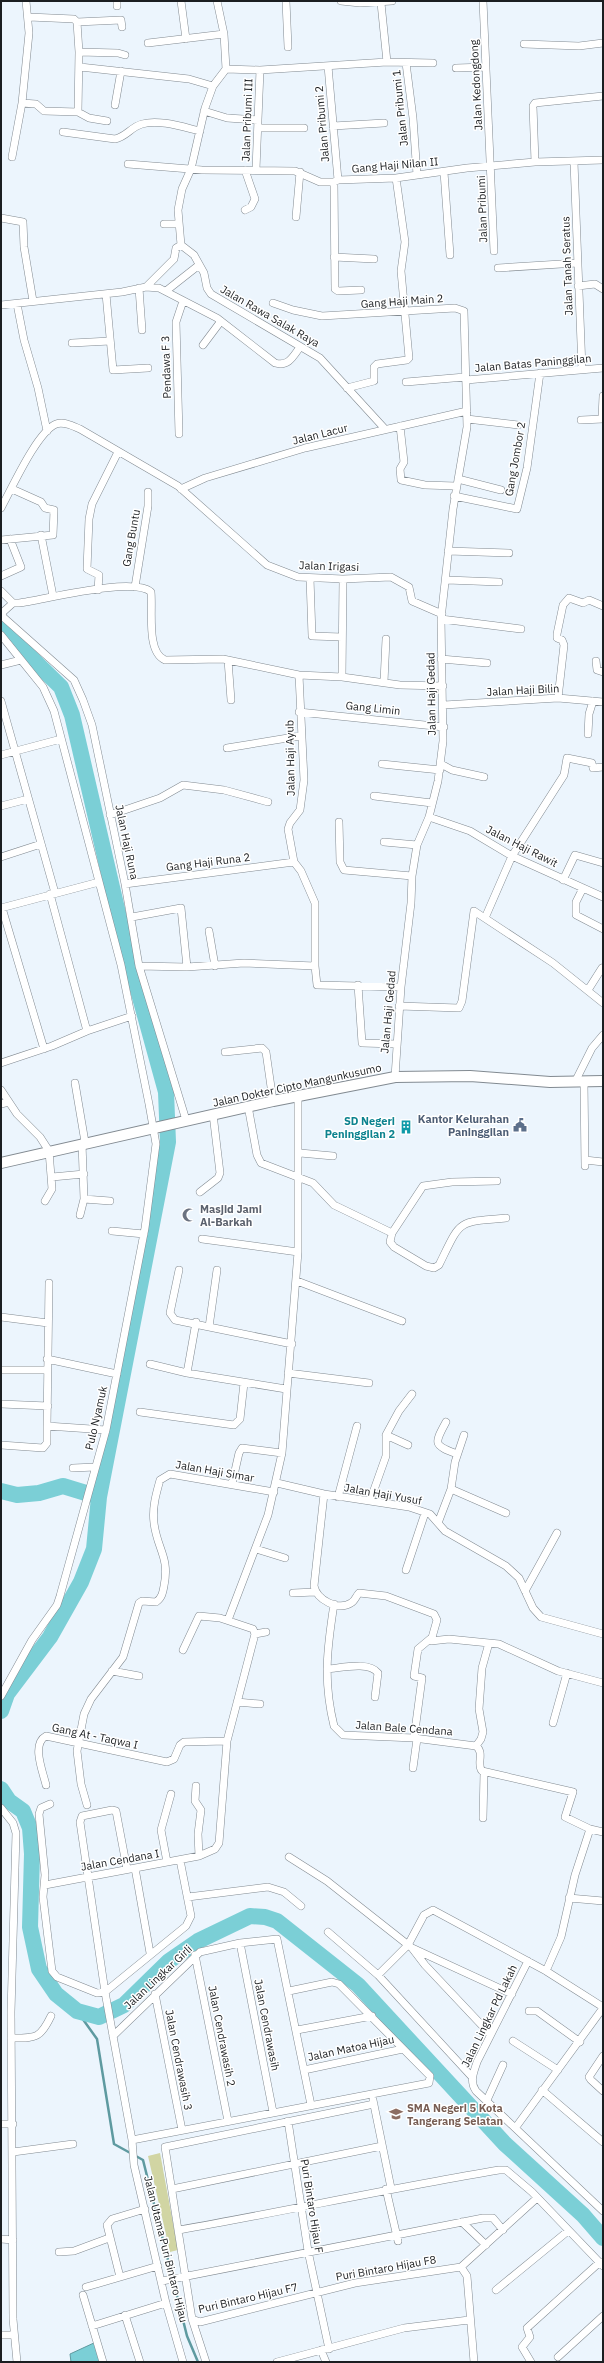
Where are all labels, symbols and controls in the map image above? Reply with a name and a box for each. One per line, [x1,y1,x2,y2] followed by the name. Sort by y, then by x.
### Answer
[467,39,485,131] street label: Jalan Kedongdong
[389,69,411,147] street label: Jalan Pribumi 1
[239,78,255,162] street label: Jalan Pribumi III
[312,85,332,163] street label: Jalan Pribumi 2
[351,154,439,176] street label: Gang Haji Nilan II
[474,175,490,243] street label: Jalan Pribumi
[558,216,576,316] street label: Jalan Tanah Seratus
[218,282,322,350] street label: Jalan Rawa Salak Raya
[360,291,444,311] street label: Gang Haji Main 2
[158,335,174,399] street label: Pendawa F 3
[474,351,592,375] street label: Jalan Batas Paninggilan
[291,420,349,448] street label: Jalan Lacur
[502,421,528,497] street label: Gang Jombor 2
[119,508,143,568] street label: Gang Buntu
[299,558,359,574] street label: Jalan Irigasi
[423,652,439,736] street label: Jalan Haji Gedad
[486,681,560,699] street label: Jalan Haji Bilin
[345,698,401,718] street label: Gang Limin
[282,720,298,796] street label: Jalan Haji Ayub
[112,803,142,881] street label: Jalan Haji Runa
[484,822,560,870] street label: Jalan Haji Rawit
[165,850,251,874] street label: Gang Haji Runa 2
[377,970,399,1054] street label: Jalan Haji Gedad
[211,1060,383,1110] street label: Jalan Dokter Cipto Mangunkusumo
[418,1112,509,1139] place label: Kantor Kelurahan Paninggilan
[325,1114,395,1141] place label: SD Negeri Peninggilan 2
[512,1117,528,1133] public building icon: Kantor Kelurahan Paninggilan
[398,1119,414,1135] building icon: SD Negeri Peninggilan 2
[200,1202,262,1229] place label: Masjid Jami Al-Barkah
[181,1207,197,1223] mosque icon: Masjid Jami Al-Barkah
[82,1384,110,1451] street label: Pulo Nyamuk
[175,1457,255,1485] street label: Jalan Haji Simar
[343,1480,423,1508] street label: Jalan Haji Yusuf
[355,1718,453,1738] street label: Jalan Bale Cendana
[51,1720,139,1752] street label: Gang At - Taqwa I
[80,1846,160,1874] street label: Jalan Cendana I
[121,1942,195,2012] street label: Jalan Lingkar Girli
[458,1962,520,2070] street label: Jalan Lingkar Pd Lakah
[251,1978,283,2072] street label: Jalan Cendrawasih
[205,1984,239,2088] street label: Jalan Cendrawasih 2
[162,2008,196,2112] street label: Jalan Cendrawasih 3
[307,2032,395,2064] street label: Jalan Matoa Hijau
[407,2101,503,2128] place label: SMA Negeri 5 Kota Tangerang Selatan
[388,2106,404,2122] school or university icon: SMA Negeri 5 Kota Tangerang Selatan
[298,2158,326,2254] street label: Puri Bintaro Hijau F
[141,2174,191,2324] street label: Jalan Utama Puri Bintaro Hijau
[335,2252,437,2284] street label: Puri Bintaro Hijau F8
[197,2280,299,2316] street label: Puri Bintaro Hijau F7

